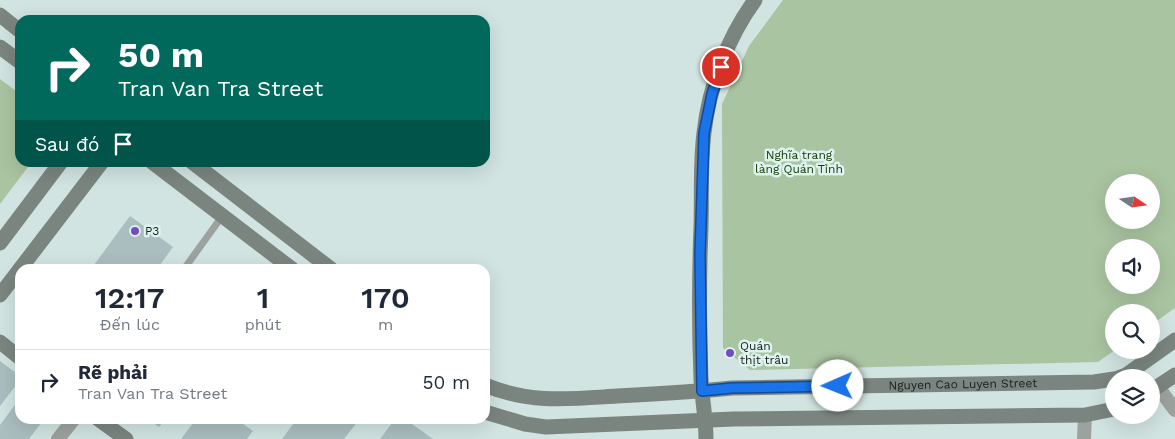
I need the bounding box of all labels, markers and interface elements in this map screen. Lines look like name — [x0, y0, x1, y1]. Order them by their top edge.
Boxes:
text: 50 m — [118, 34, 204, 76]
icon: right — [35, 35, 100, 100]
pin — [700, 46, 742, 88]
icon: arrive — [707, 53, 735, 81]
text: Tran Van Tra Street — [118, 76, 323, 101]
icon: arrive — [109, 130, 137, 158]
text: Sau đó — [35, 133, 99, 156]
park label: Nghĩa trang làng Quán Tỉnh — [755, 148, 843, 176]
north arrow — [1105, 174, 1160, 229]
map controls — [1105, 174, 1160, 424]
place label: P3 — [145, 224, 159, 238]
marker: P3 — [129, 225, 141, 237]
button: sound — [1105, 239, 1160, 294]
text: 12:17 — [95, 280, 165, 315]
text: 1 — [257, 280, 269, 315]
text: 170 — [361, 280, 410, 315]
button: search — [1105, 304, 1160, 359]
text: Đến lúc — [100, 315, 160, 334]
text: phút — [245, 315, 281, 334]
text: m — [378, 315, 393, 334]
place label: Quán thịt trâu — [740, 339, 788, 367]
marker: Quán thịt trâu — [724, 347, 736, 359]
position arrow — [811, 359, 863, 411]
text: Rẽ phải — [78, 361, 148, 384]
icon: right — [35, 368, 63, 396]
button: layers — [1105, 369, 1160, 424]
text: 50 m — [423, 371, 470, 394]
street label: Nguyen Cao Luyen Street — [888, 376, 1037, 392]
text: Tran Van Tra Street — [78, 384, 227, 403]

